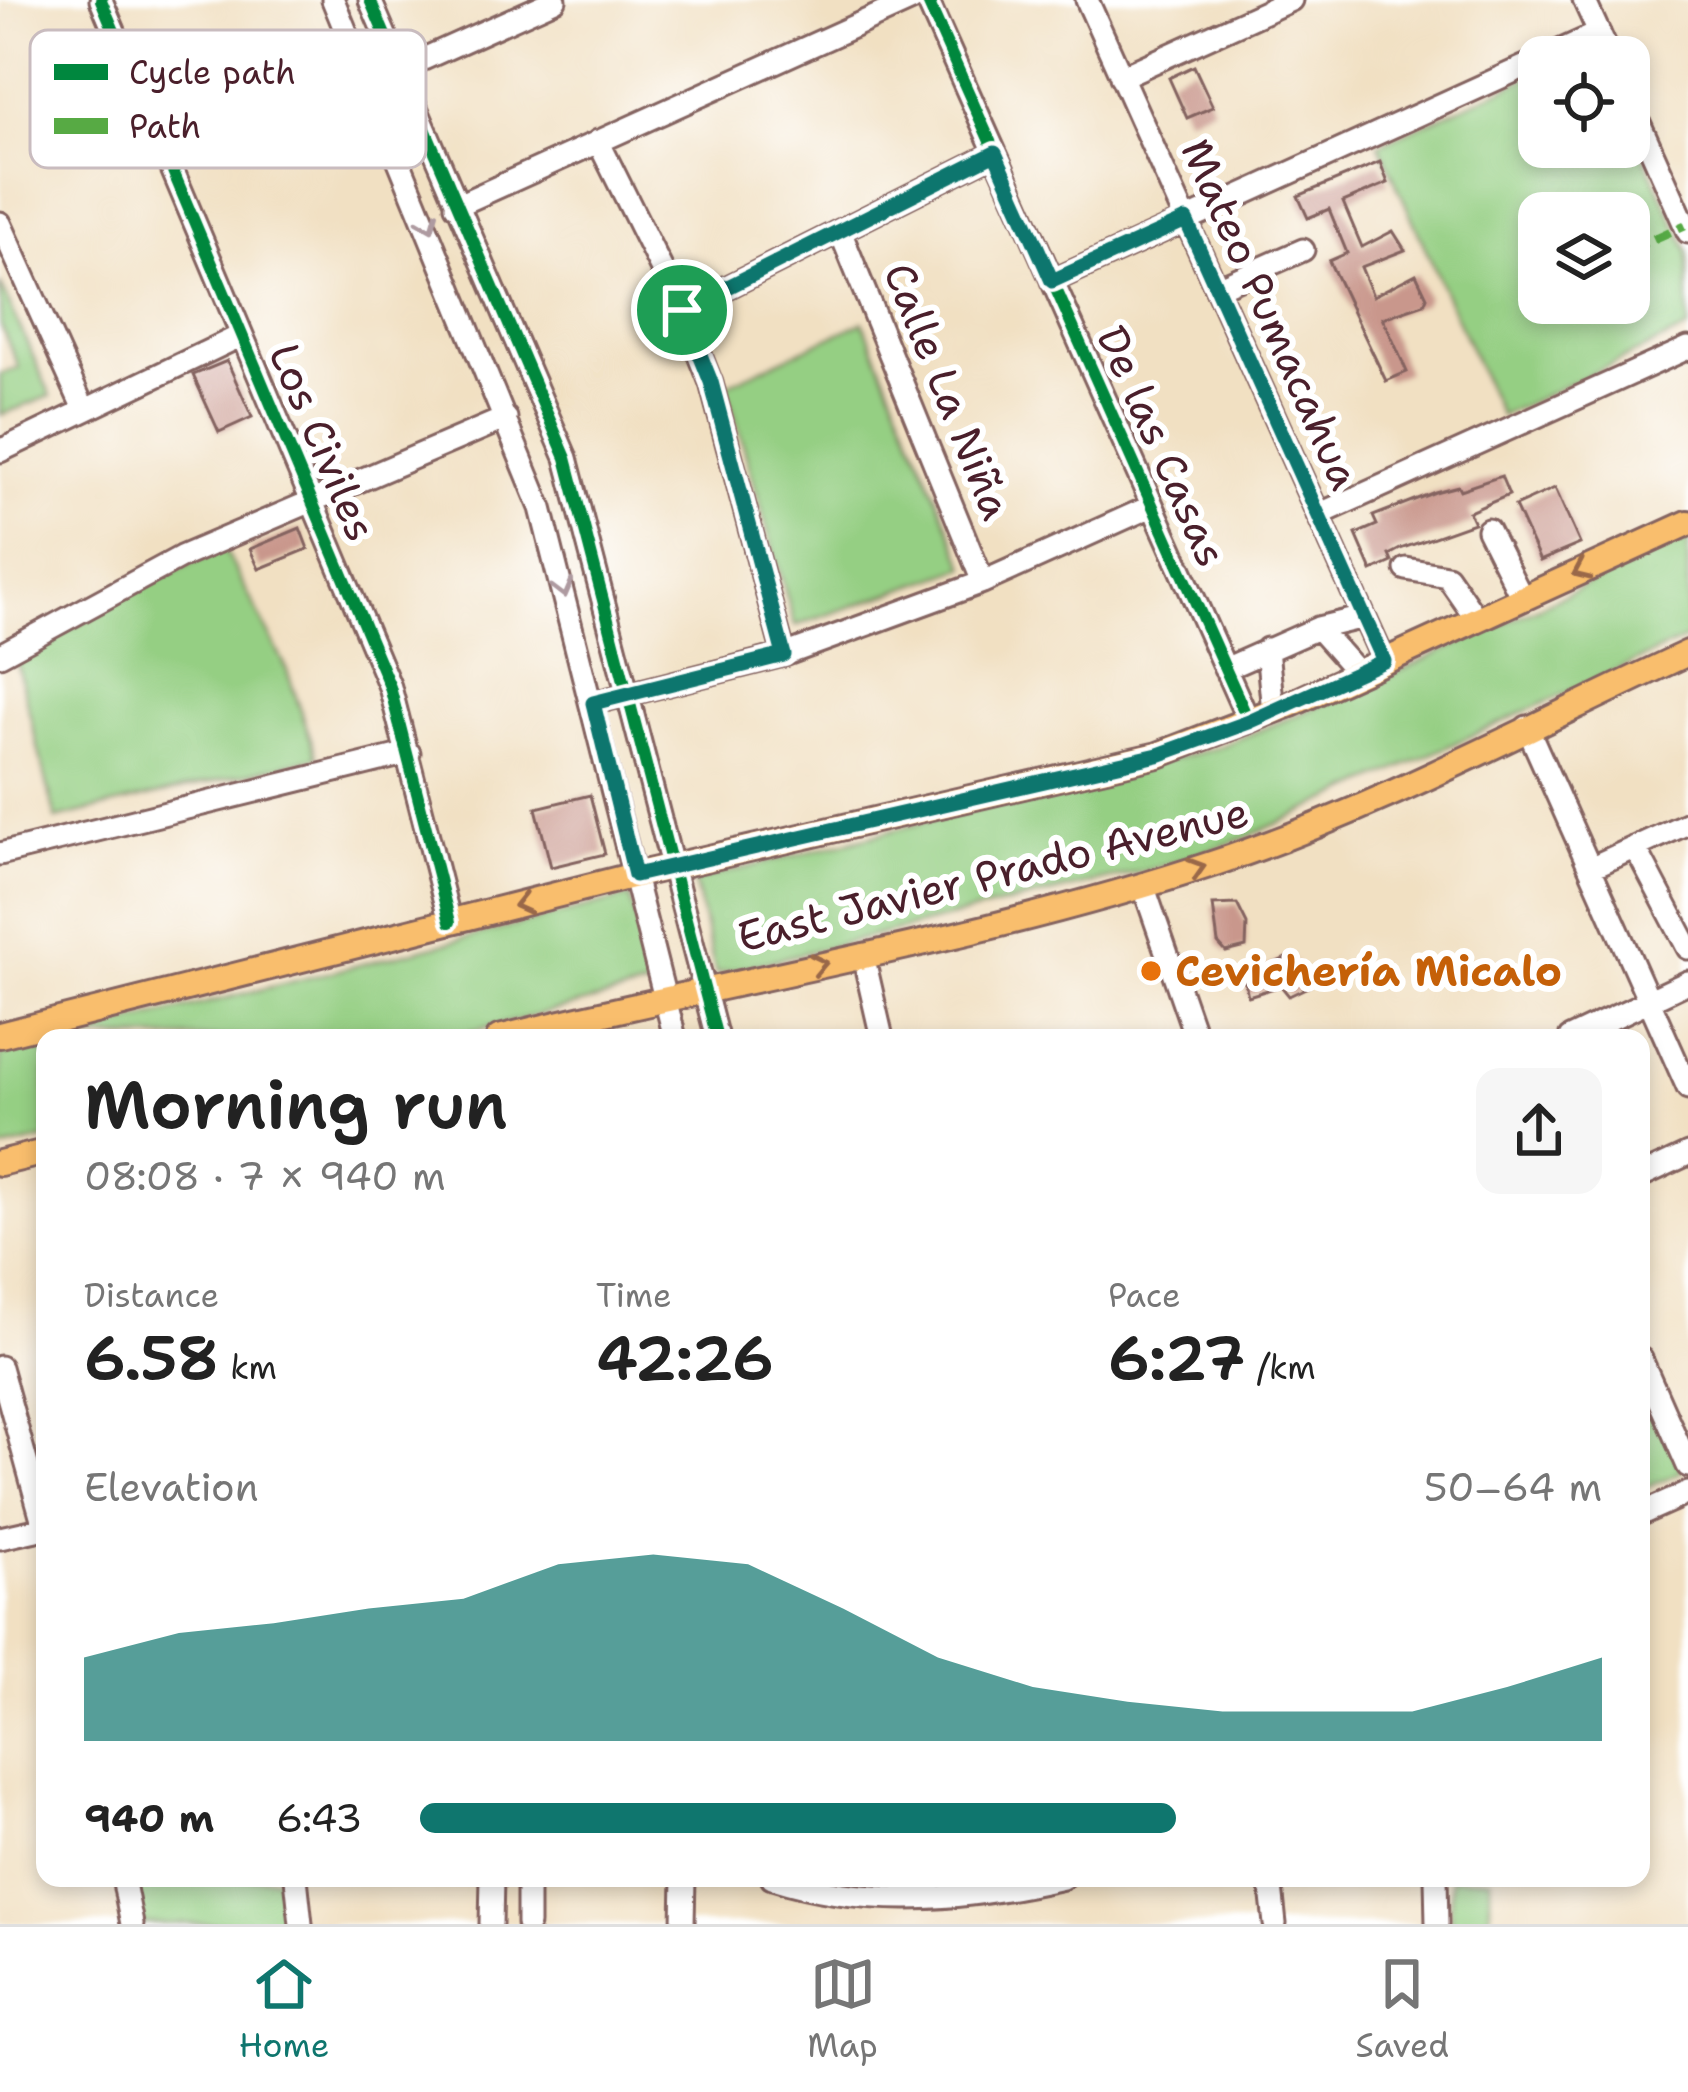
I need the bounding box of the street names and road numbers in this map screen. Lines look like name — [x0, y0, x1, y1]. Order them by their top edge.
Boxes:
street label: Mateo Pumacahua — [1169, 130, 1373, 498]
street label: Calle La Niña — [871, 254, 1025, 528]
street label: De las Casas — [1084, 317, 1240, 575]
street label: Los Civiles — [256, 335, 390, 549]
street label: East Javier Prado Avenue — [732, 783, 1254, 965]

